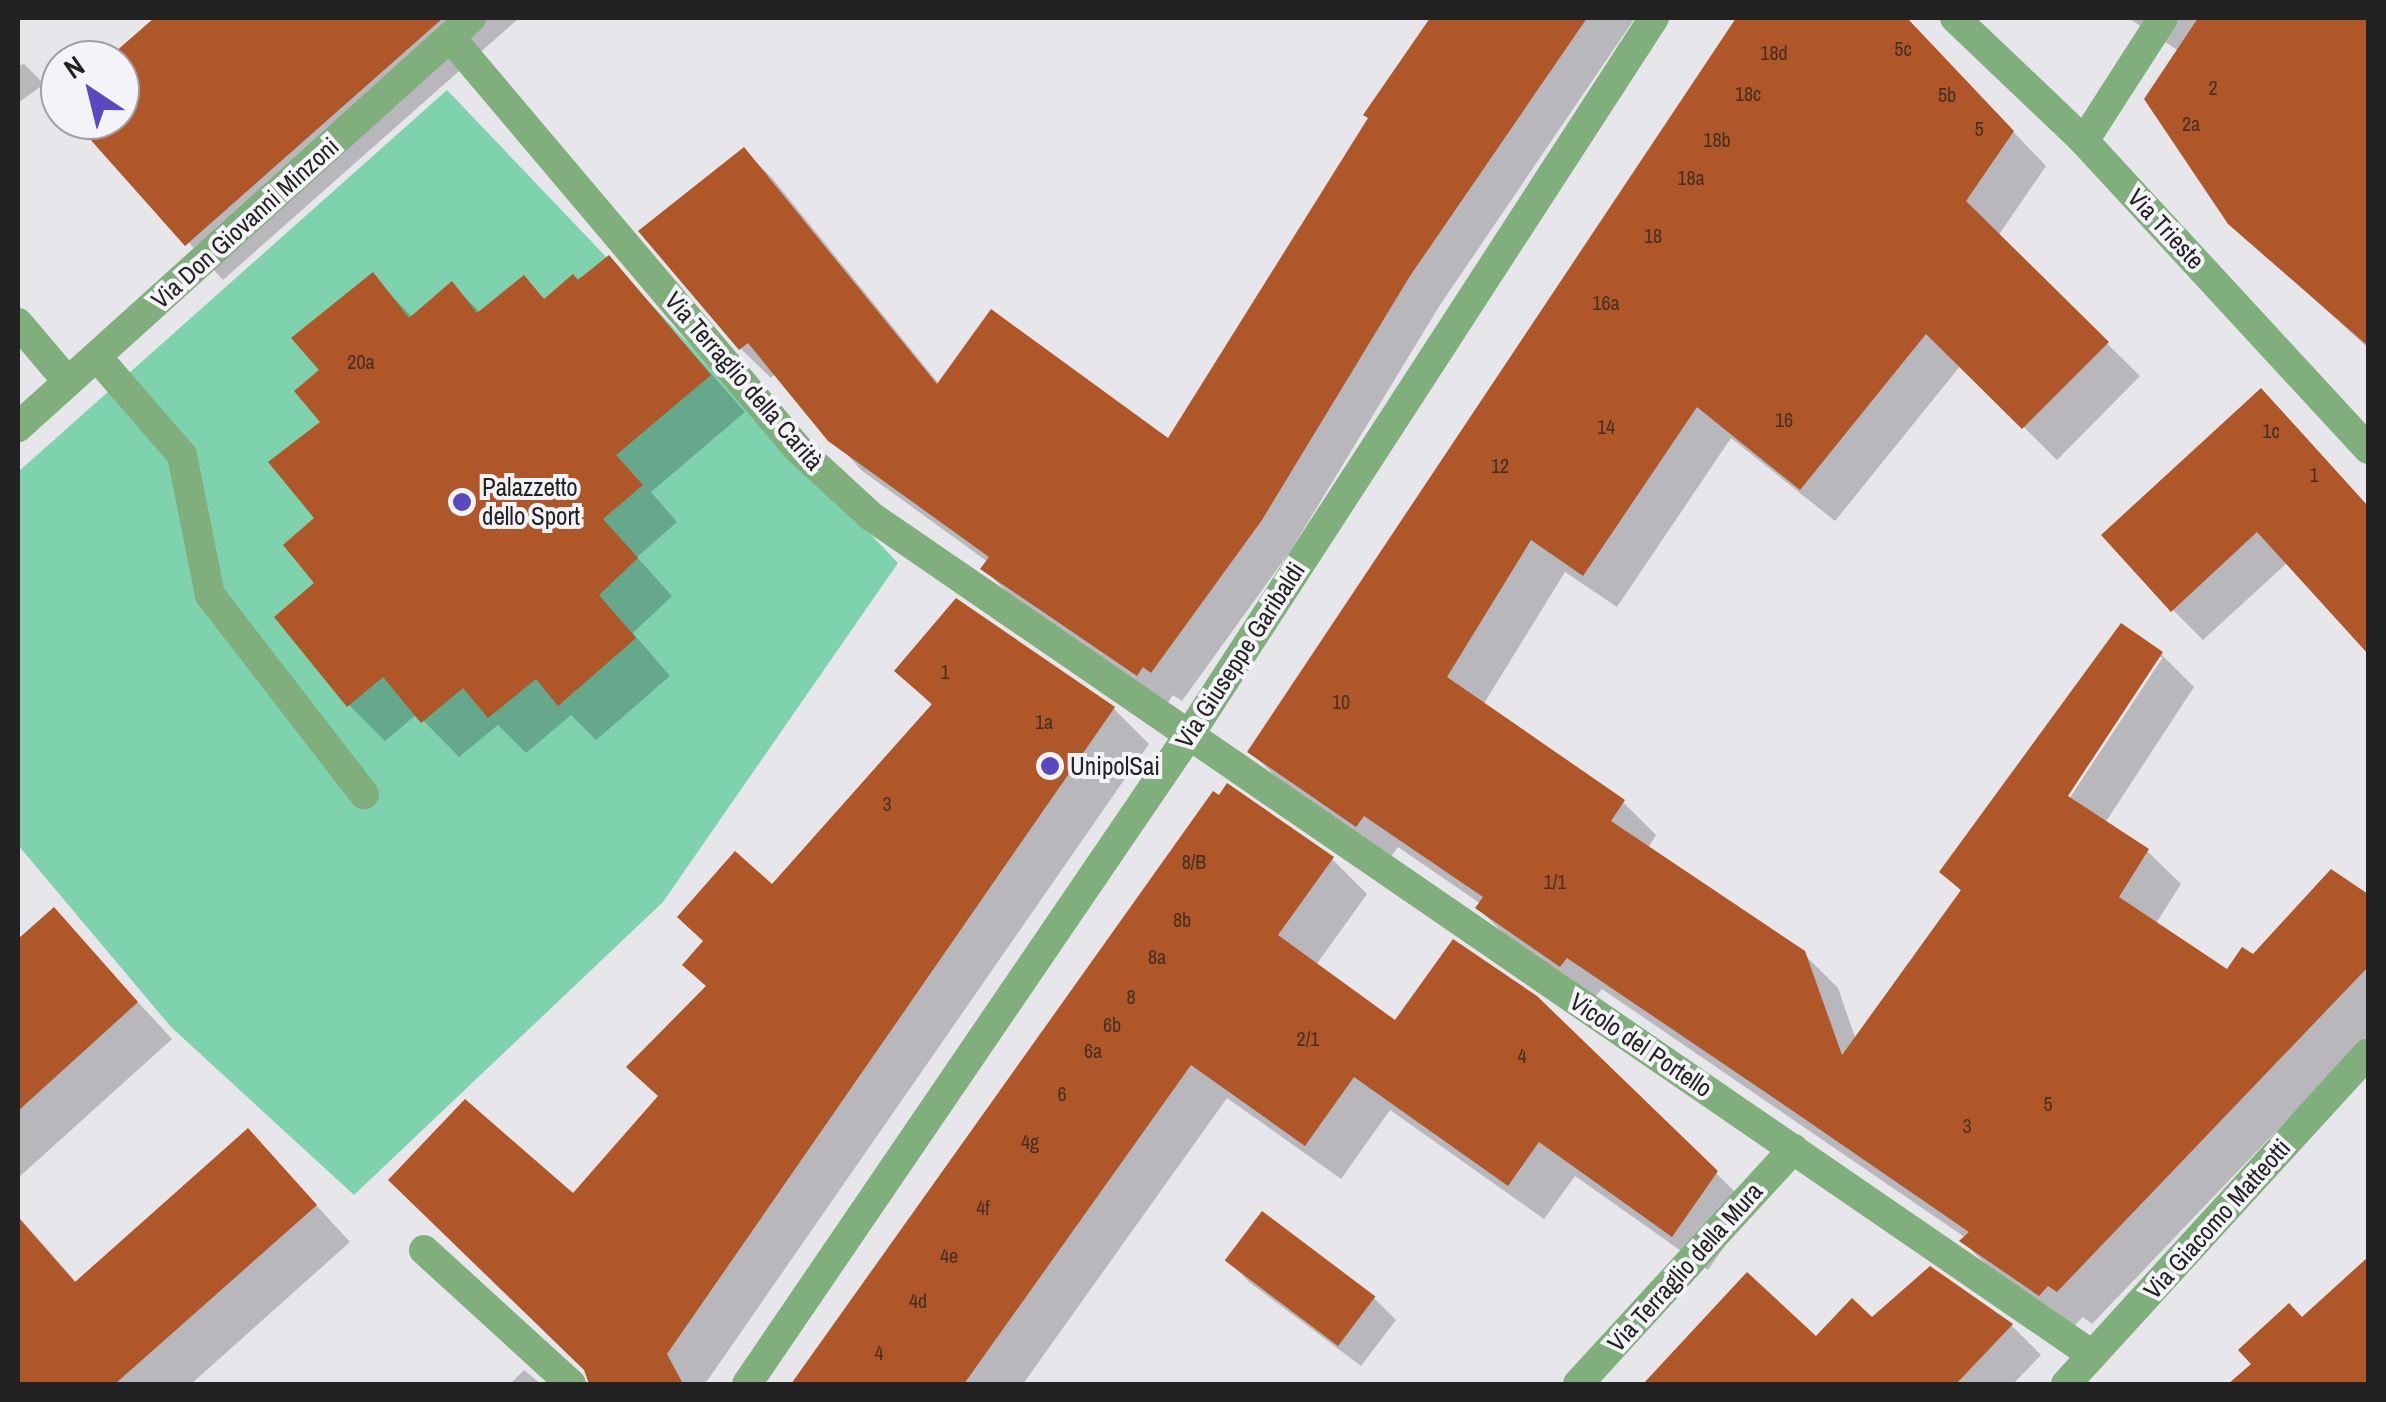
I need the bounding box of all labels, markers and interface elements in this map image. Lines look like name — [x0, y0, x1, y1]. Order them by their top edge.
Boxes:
house number: 5c — [1894, 36, 1912, 60]
north arrow — [40, 40, 140, 140]
house number: 18d — [1760, 40, 1788, 64]
text: N — [56, 47, 92, 87]
house number: 2 — [2208, 75, 2218, 99]
house number: 18c — [1735, 81, 1761, 105]
house number: 5b — [1938, 82, 1956, 106]
house number: 2a — [2182, 111, 2200, 135]
house number: 5 — [1974, 116, 1984, 140]
house number: 18b — [1703, 127, 1731, 151]
street label: Via Don Giovanni Minzoni — [145, 131, 345, 315]
house number: 18a — [1677, 165, 1705, 189]
street label: Via Trieste — [2121, 183, 2211, 275]
house number: 18 — [1644, 223, 1662, 247]
street label: Via Terraglio della Carità — [658, 286, 830, 476]
house number: 16a — [1592, 290, 1620, 314]
house number: 20a — [347, 349, 375, 373]
house number: 16 — [1775, 407, 1793, 431]
house number: 14 — [1597, 414, 1615, 438]
house number: 1c — [2262, 418, 2280, 442]
house number: 12 — [1491, 453, 1509, 477]
house number: 1 — [2309, 462, 2319, 486]
place label: Palazzetto dello Sport — [482, 473, 580, 532]
marker: Palazzetto dello Sport — [451, 491, 473, 513]
street label: Via Giuseppe Garibaldi — [1169, 557, 1311, 753]
house number: 1 — [940, 659, 950, 683]
house number: 10 — [1332, 689, 1350, 713]
house number: 1a — [1035, 709, 1053, 733]
place label: UnipolSai — [1070, 751, 1160, 781]
marker: UnipolSai — [1039, 755, 1061, 777]
house number: 3 — [882, 791, 892, 815]
house number: 8/B — [1182, 849, 1206, 873]
house number: 1/1 — [1544, 869, 1566, 893]
house number: 8b — [1173, 907, 1191, 931]
house number: 8a — [1148, 944, 1166, 968]
house number: 8 — [1126, 984, 1136, 1008]
street label: Vicolo del Portello — [1564, 986, 1718, 1104]
house number: 6b — [1103, 1012, 1121, 1036]
house number: 2/1 — [1297, 1026, 1319, 1050]
house number: 6a — [1084, 1038, 1102, 1062]
house number: 4 — [1517, 1043, 1527, 1067]
house number: 6 — [1057, 1081, 1067, 1105]
house number: 5 — [2043, 1091, 2053, 1115]
house number: 3 — [1962, 1113, 1972, 1137]
house number: 4g — [1021, 1129, 1039, 1153]
street label: Via Giacomo Matteotti — [2137, 1133, 2297, 1305]
street label: Via Terraglio della Mura — [1601, 1176, 1769, 1358]
house number: 4f — [976, 1195, 990, 1219]
house number: 4e — [940, 1243, 958, 1267]
house number: 4d — [909, 1288, 927, 1312]
house number: 4 — [874, 1340, 884, 1364]

